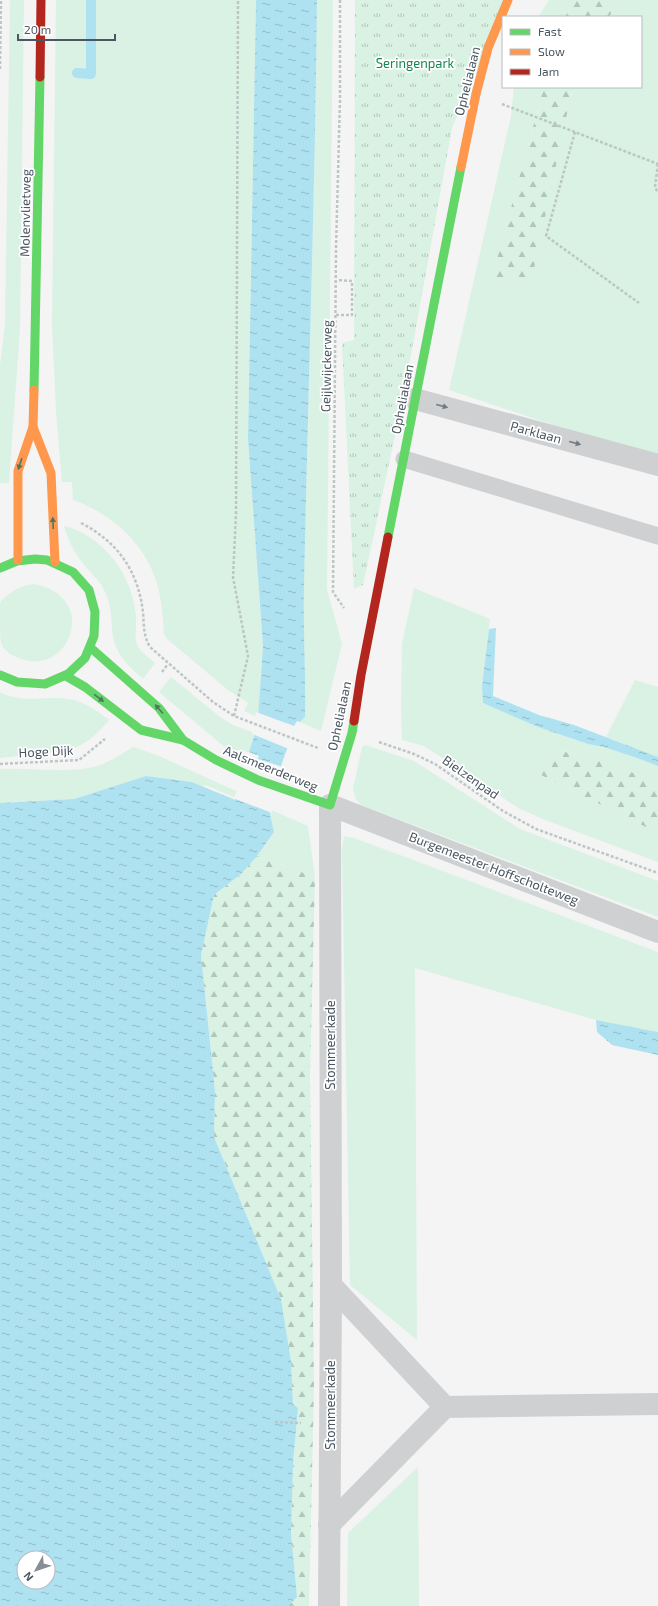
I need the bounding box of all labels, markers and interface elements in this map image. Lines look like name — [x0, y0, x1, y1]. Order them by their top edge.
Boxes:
scale bar — [18, 16, 115, 42]
legend — [502, 16, 642, 88]
text: 20 m — [24, 22, 51, 36]
text: Fast — [538, 24, 562, 38]
text: Slow — [538, 44, 565, 58]
street label: Ophelialaan — [451, 45, 483, 117]
park label: Seringenpark — [376, 55, 455, 71]
text: Jam — [538, 64, 559, 78]
street label: Molenvlietweg — [16, 169, 34, 257]
street label: Geijlwijckerweg — [317, 320, 335, 412]
street label: Ophelialaan — [387, 363, 417, 435]
one-way arrow — [436, 404, 448, 410]
street label: Parklaan — [509, 418, 563, 446]
one-way arrow — [569, 440, 581, 446]
one-way arrow — [17, 458, 23, 470]
one-way arrow — [50, 517, 57, 529]
street label: Ophelialaan — [324, 680, 354, 752]
one-way arrow — [93, 693, 104, 702]
one-way arrow — [155, 704, 164, 714]
street label: Hoge Dijk — [18, 742, 74, 760]
street label: Aalsmeerderweg — [221, 742, 321, 794]
street label: Bielzenpad — [440, 752, 502, 802]
street label: Burgemeester Hoffscholteweg — [407, 828, 581, 908]
street label: Stommeerkade — [322, 1000, 338, 1090]
street label: Stommeerkade — [322, 1360, 338, 1450]
north arrow — [16, 1550, 56, 1590]
text: N — [20, 1569, 35, 1584]

